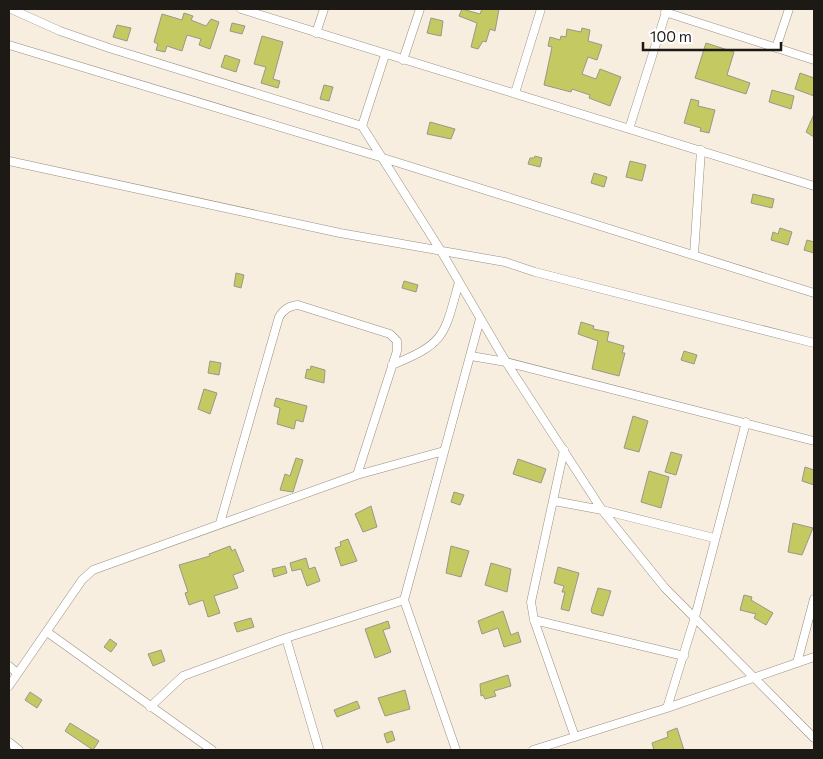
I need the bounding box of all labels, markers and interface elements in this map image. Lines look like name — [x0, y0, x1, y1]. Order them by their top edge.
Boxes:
scale bar — [643, 20, 780, 52]
text: 100 m — [650, 27, 692, 45]

